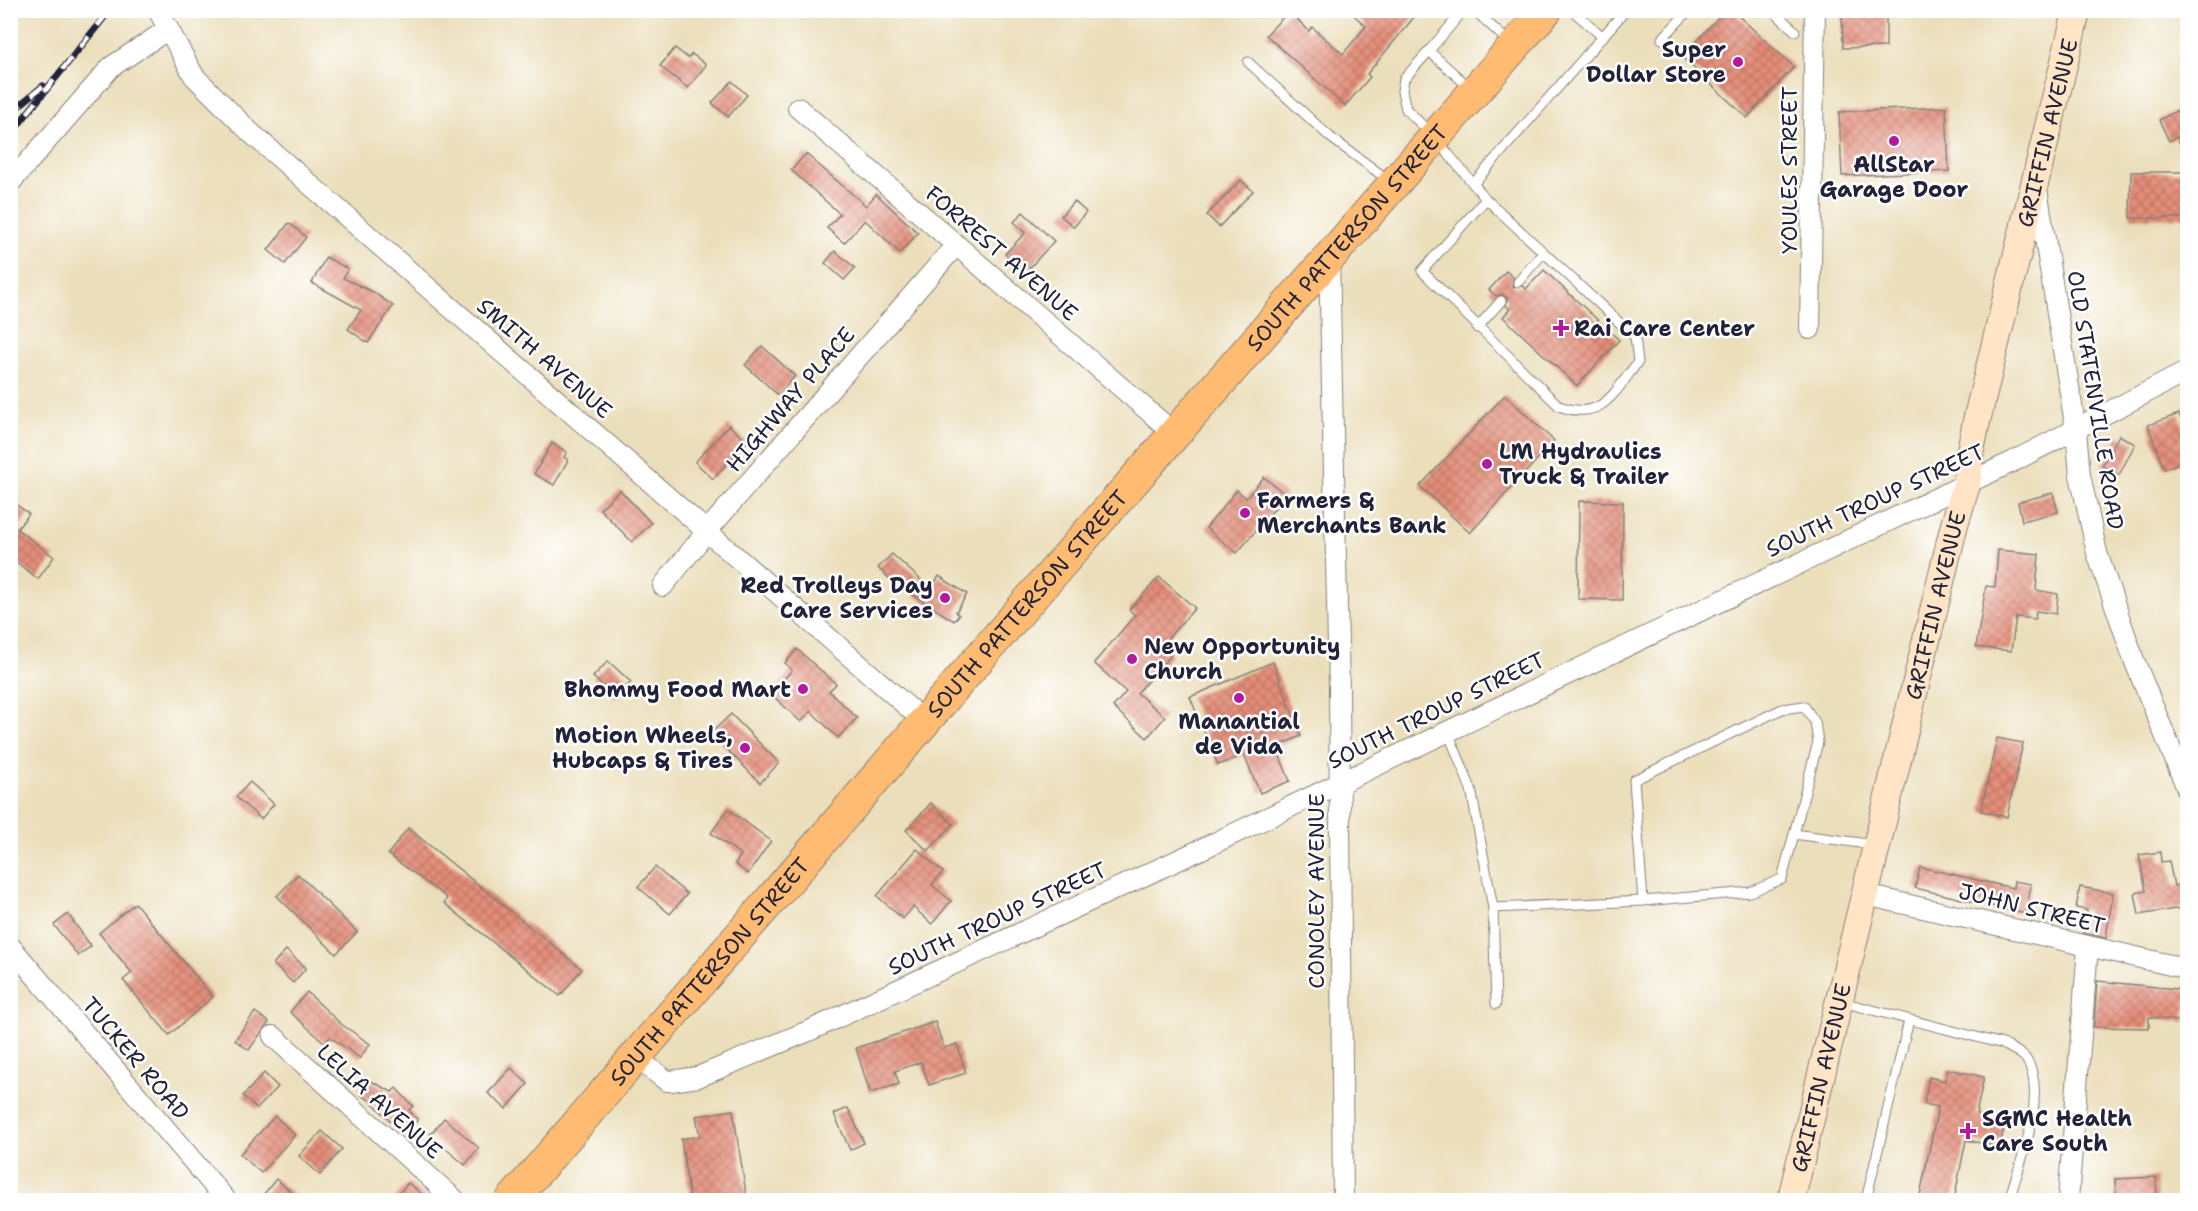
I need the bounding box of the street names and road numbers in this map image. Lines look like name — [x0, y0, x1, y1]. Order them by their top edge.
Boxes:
street label: GRIFFIN AVENUE — [2010, 35, 2085, 230]
street label: YOULES STREET — [1775, 86, 1804, 254]
street label: SOUTH PATTERSON STREET — [1240, 118, 1455, 357]
street label: FORREST AVENUE — [919, 179, 1084, 328]
street label: OLD STATENVILLE ROAD — [2061, 269, 2130, 532]
street label: SMITH AVENUE — [471, 292, 618, 425]
street label: HIGHWAY PLACE — [719, 321, 861, 478]
street label: SOUTH TROUP STREET — [1761, 437, 1990, 564]
street label: SOUTH PATTERSON STREET — [920, 484, 1134, 724]
street label: GRIFFIN AVENUE — [1899, 507, 1973, 703]
street label: SOUTH TROUP STREET — [1323, 645, 1550, 776]
street label: CONOLEY AVENUE — [1302, 793, 1331, 989]
street label: SOUTH PATTERSON STREET — [603, 851, 816, 1092]
street label: SOUTH TROUP STREET — [883, 855, 1112, 982]
street label: JOHN STREET — [1956, 876, 2109, 941]
street label: GRIFFIN AVENUE — [1784, 980, 1858, 1175]
street label: TUCKER ROAD — [76, 991, 196, 1126]
street label: LELIA AVENUE — [311, 1037, 449, 1165]

